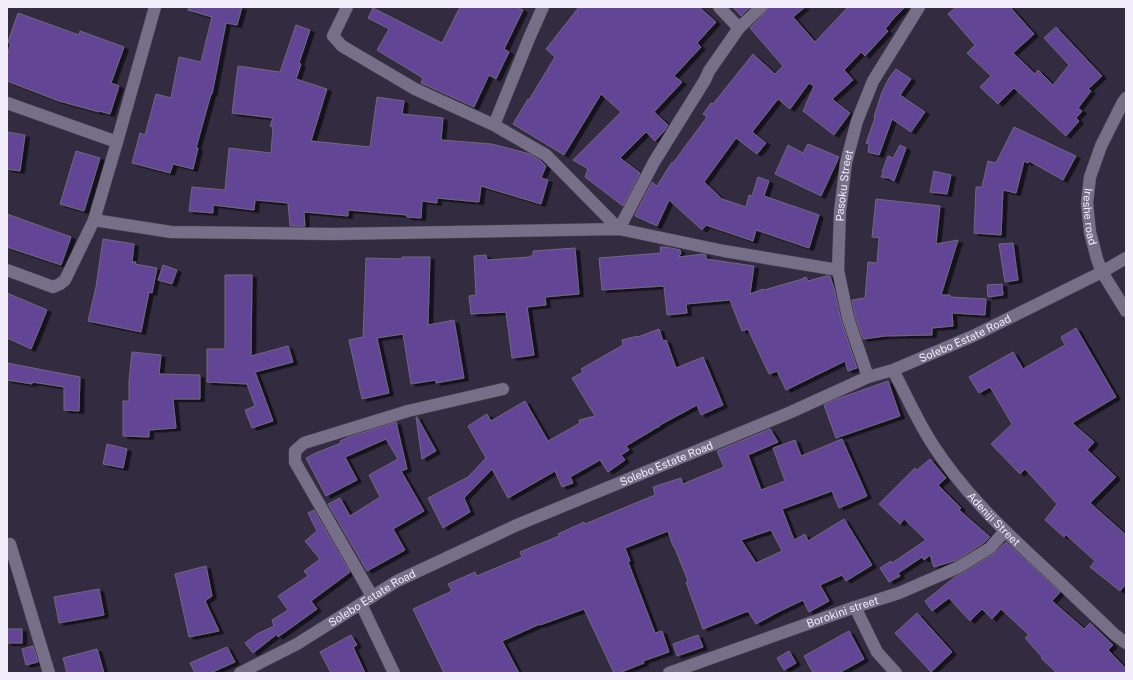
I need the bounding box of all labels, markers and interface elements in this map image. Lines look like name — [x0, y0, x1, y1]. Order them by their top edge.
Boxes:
street label: Pasoku Street — [834, 149, 855, 222]
street label: Ireshe road — [1081, 187, 1099, 246]
street label: Solebo Estate Road — [917, 312, 1013, 364]
street label: Solebo Estate Road — [618, 439, 715, 488]
street label: Adeniji Street — [965, 490, 1023, 548]
street label: Solebo Estate Road — [326, 567, 417, 629]
street label: Borokini street — [805, 594, 880, 630]

